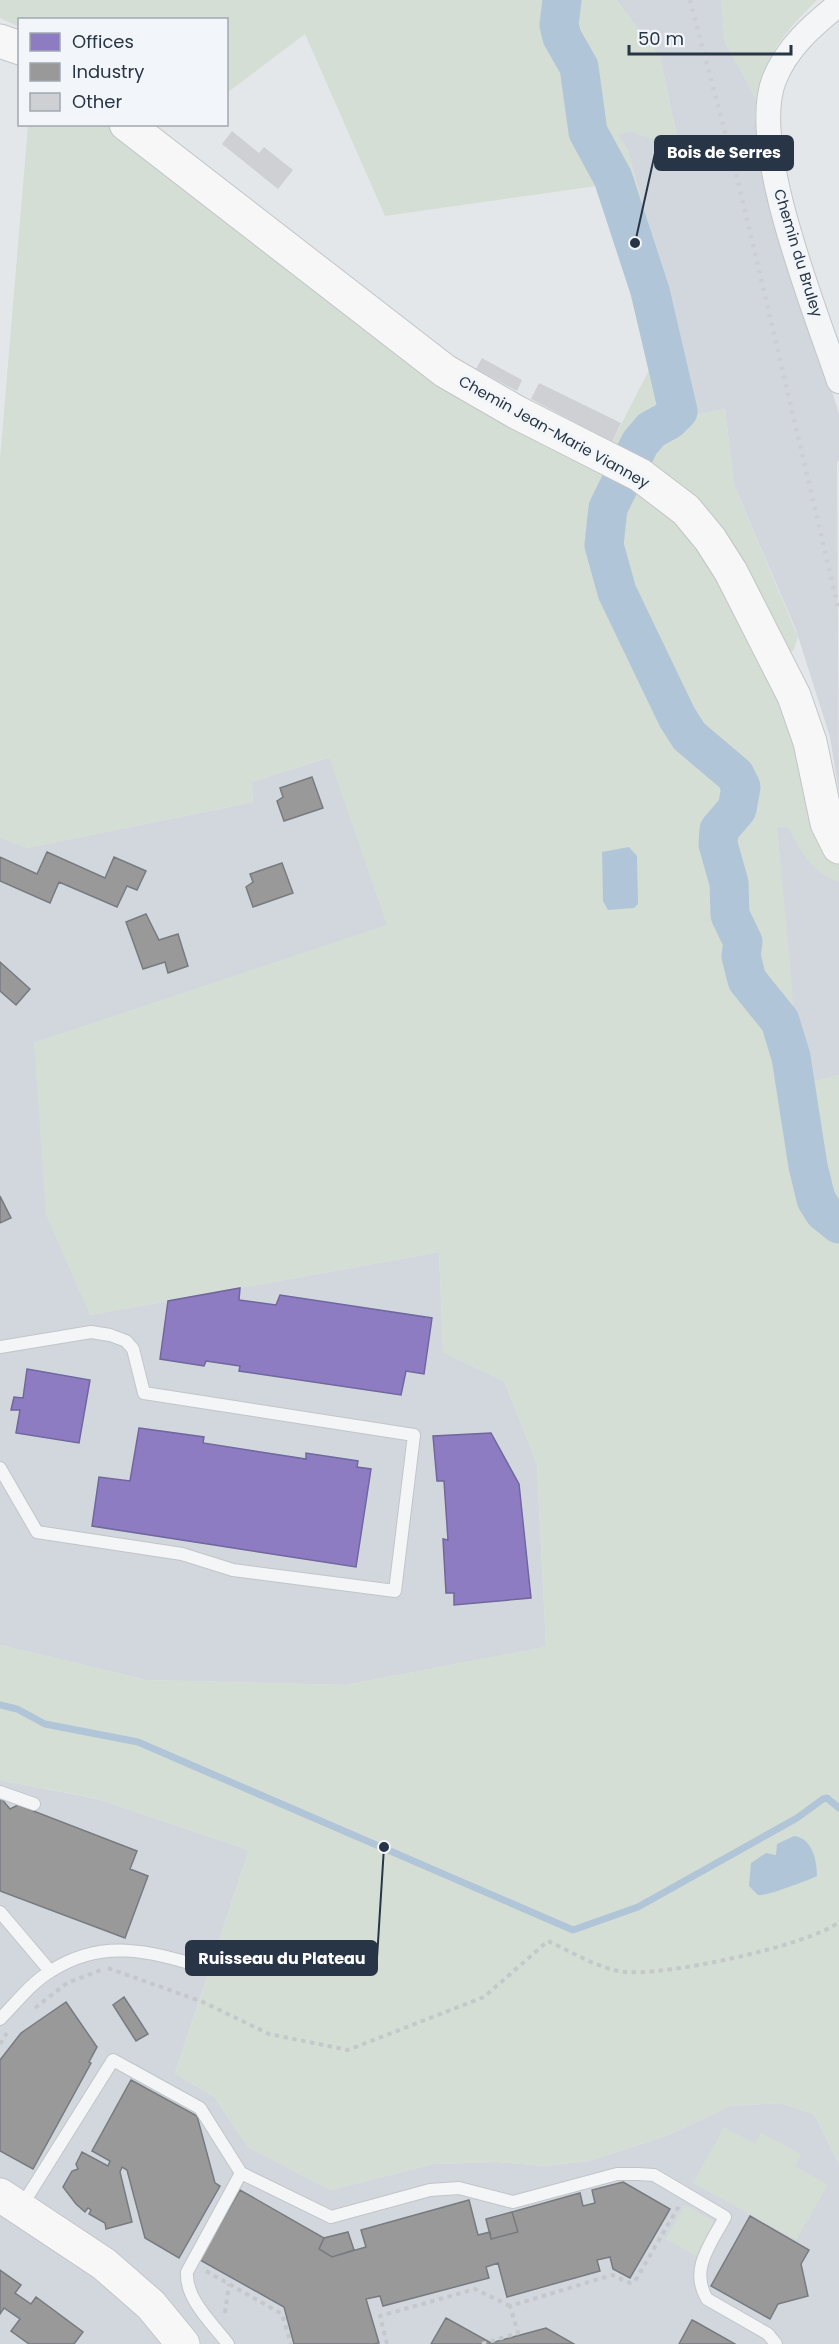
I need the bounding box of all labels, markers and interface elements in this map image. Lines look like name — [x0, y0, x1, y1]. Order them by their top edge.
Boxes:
legend — [18, 18, 228, 126]
scale bar — [629, 18, 791, 56]
text: 50 m — [638, 26, 684, 51]
text: Offices — [72, 29, 134, 54]
text: Industry — [72, 59, 144, 84]
text: Other — [72, 89, 122, 114]
callout: Bois de Serres — [655, 136, 793, 170]
text: Bois de Serres — [667, 141, 781, 164]
street label: Chemin du Bruley — [769, 186, 828, 320]
street label: Chemin Jean-Marie Vianney — [455, 370, 654, 493]
callout: Ruisseau du Plateau — [186, 1941, 377, 1975]
text: Ruisseau du Plateau — [198, 1947, 366, 1970]

